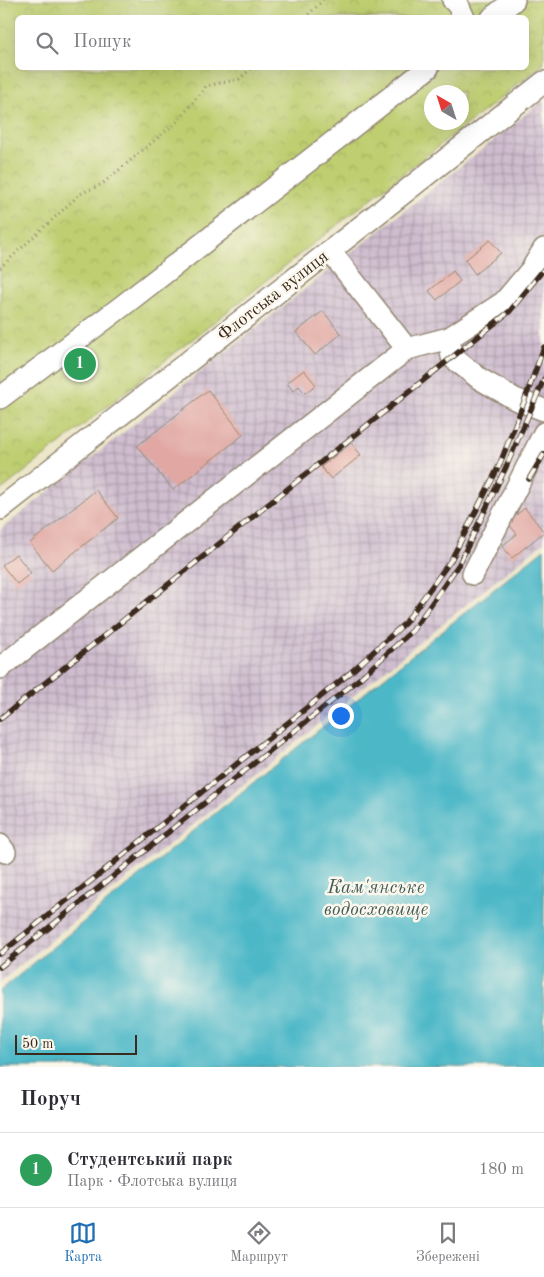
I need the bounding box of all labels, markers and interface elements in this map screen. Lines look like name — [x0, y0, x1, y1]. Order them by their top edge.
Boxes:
search box — [15, 15, 529, 70]
icon: search — [33, 29, 61, 57]
text: Пошук — [73, 33, 131, 52]
north arrow — [424, 85, 469, 130]
street label: Флотська вулиця — [214, 247, 332, 345]
pin: 1 — [64, 345, 96, 383]
your location — [328, 703, 354, 729]
water label: Кам'янське водосховище — [324, 879, 429, 920]
scale bar — [15, 1032, 138, 1055]
text: 50 m — [22, 1037, 53, 1051]
text: Поруч — [20, 1089, 81, 1110]
text: Студентський парк — [67, 1151, 233, 1170]
text: 1 — [31, 1162, 41, 1178]
text: 180 m — [479, 1162, 524, 1178]
text: Парк · Флотська вулиця — [67, 1174, 237, 1190]
tab: Карта — [64, 1219, 102, 1266]
tab: Маршрут — [230, 1219, 288, 1266]
tab: Збережені — [416, 1219, 480, 1266]

